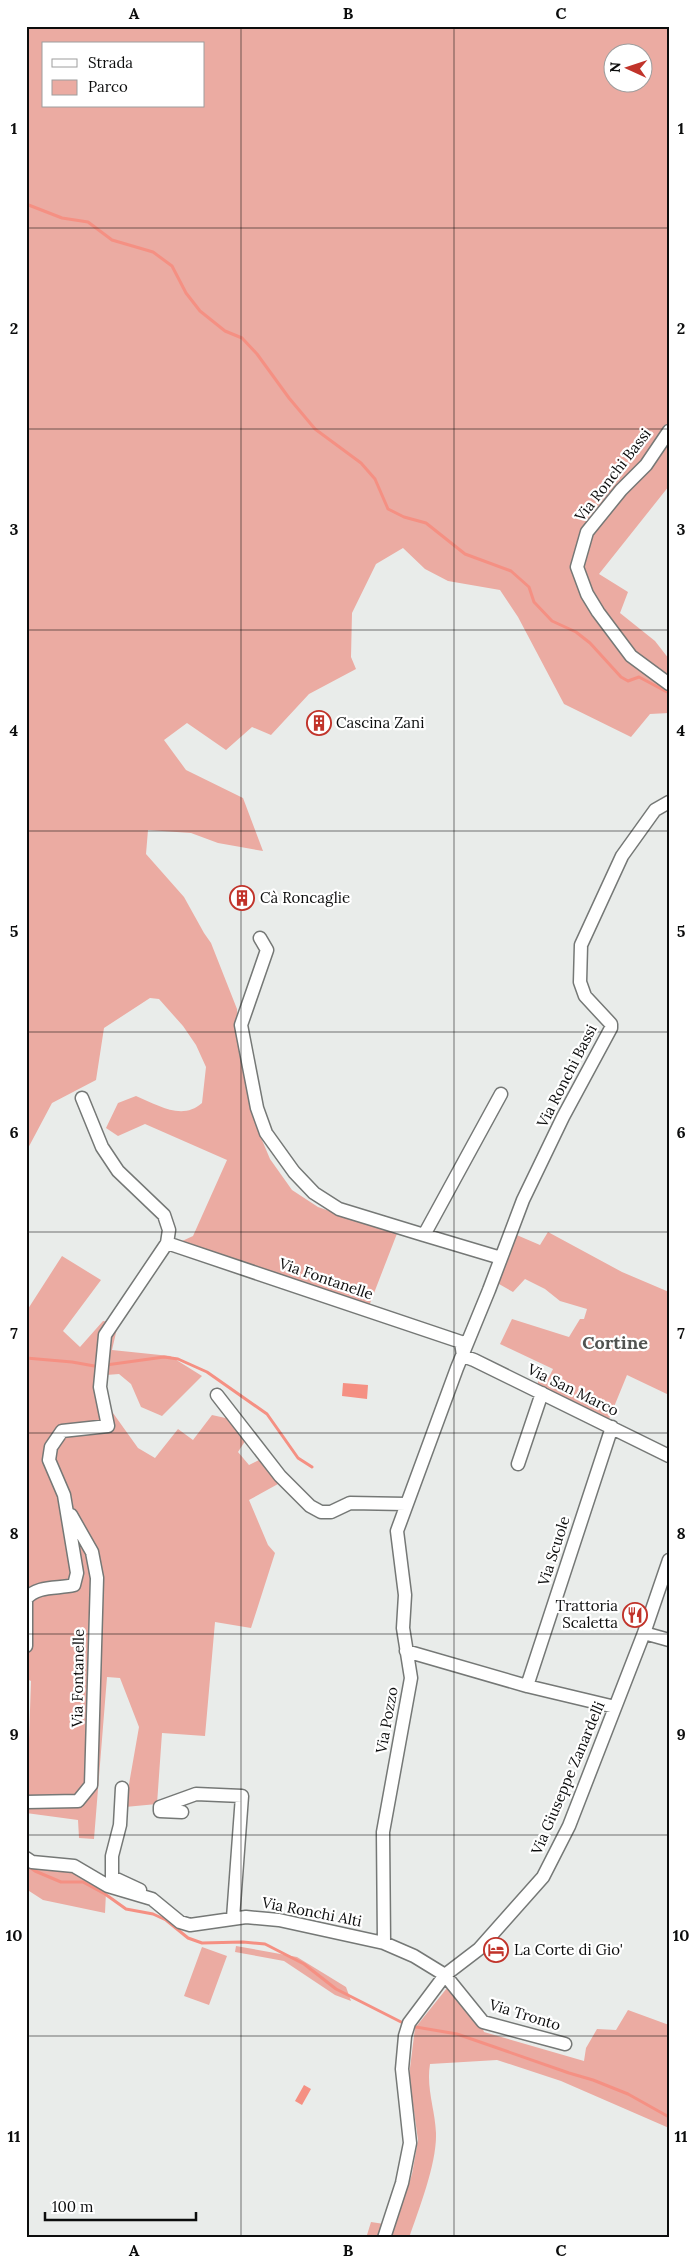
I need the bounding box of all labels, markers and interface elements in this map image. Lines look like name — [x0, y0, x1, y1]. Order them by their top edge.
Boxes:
text: A — [129, 3, 140, 23]
text: B — [343, 3, 354, 23]
text: C — [555, 3, 567, 23]
legend — [42, 42, 205, 108]
north arrow — [602, 42, 652, 92]
text: Strada — [88, 53, 133, 72]
text: N — [606, 61, 624, 73]
text: Parco — [88, 77, 128, 96]
text: 1 — [11, 118, 17, 138]
text: 1 — [678, 118, 684, 138]
text: 2 — [10, 318, 18, 338]
text: 2 — [677, 318, 685, 338]
street label: Via Ronchi Bassi — [570, 424, 655, 526]
text: 3 — [10, 519, 19, 539]
text: 3 — [677, 519, 686, 539]
building icon: Cascina Zani — [306, 710, 332, 736]
place label: Cascina Zani — [336, 713, 424, 732]
text: 4 — [10, 720, 19, 740]
text: 4 — [677, 720, 686, 740]
building icon: Cà Roncaglie — [229, 885, 255, 911]
place label: Cà Roncaglie — [260, 888, 350, 907]
text: 5 — [10, 921, 19, 941]
text: 5 — [677, 921, 686, 941]
street label: Via Ronchi Bassi — [532, 1021, 601, 1131]
text: 6 — [9, 1122, 19, 1142]
text: 6 — [676, 1122, 686, 1142]
street label: Via Fontanelle — [276, 1253, 376, 1304]
text: 7 — [10, 1323, 18, 1343]
text: 7 — [677, 1323, 685, 1343]
district label: Cortine — [582, 1331, 648, 1354]
street label: Via San Marco — [524, 1359, 622, 1420]
street label: Via Scuole — [533, 1514, 574, 1589]
text: 8 — [9, 1523, 19, 1543]
text: 8 — [676, 1523, 686, 1543]
place label: Trattoria Scaletta — [556, 1596, 618, 1632]
restaurant icon: Trattoria Scaletta — [622, 1602, 648, 1628]
street label: Via Fontanelle — [67, 1629, 88, 1728]
street label: Via Pozzo — [371, 1685, 402, 1756]
street label: Via Giuseppe Zanardelli — [526, 1698, 608, 1858]
text: 9 — [9, 1724, 19, 1744]
text: 9 — [676, 1724, 686, 1744]
street label: Via Ronchi Alti — [260, 1892, 364, 1930]
text: 10 — [6, 1925, 22, 1945]
text: 10 — [673, 1925, 689, 1945]
hotel icon: La Corte di Gio' — [483, 1937, 509, 1963]
place label: La Corte di Gio' — [514, 1940, 623, 1959]
street label: Via Tronto — [486, 1994, 563, 2034]
text: 11 — [8, 2126, 21, 2146]
text: 11 — [675, 2126, 688, 2146]
scale bar — [45, 2189, 196, 2221]
text: 100 m — [52, 2197, 93, 2216]
text: A — [129, 2240, 140, 2260]
text: B — [343, 2240, 354, 2260]
text: C — [555, 2240, 567, 2260]

